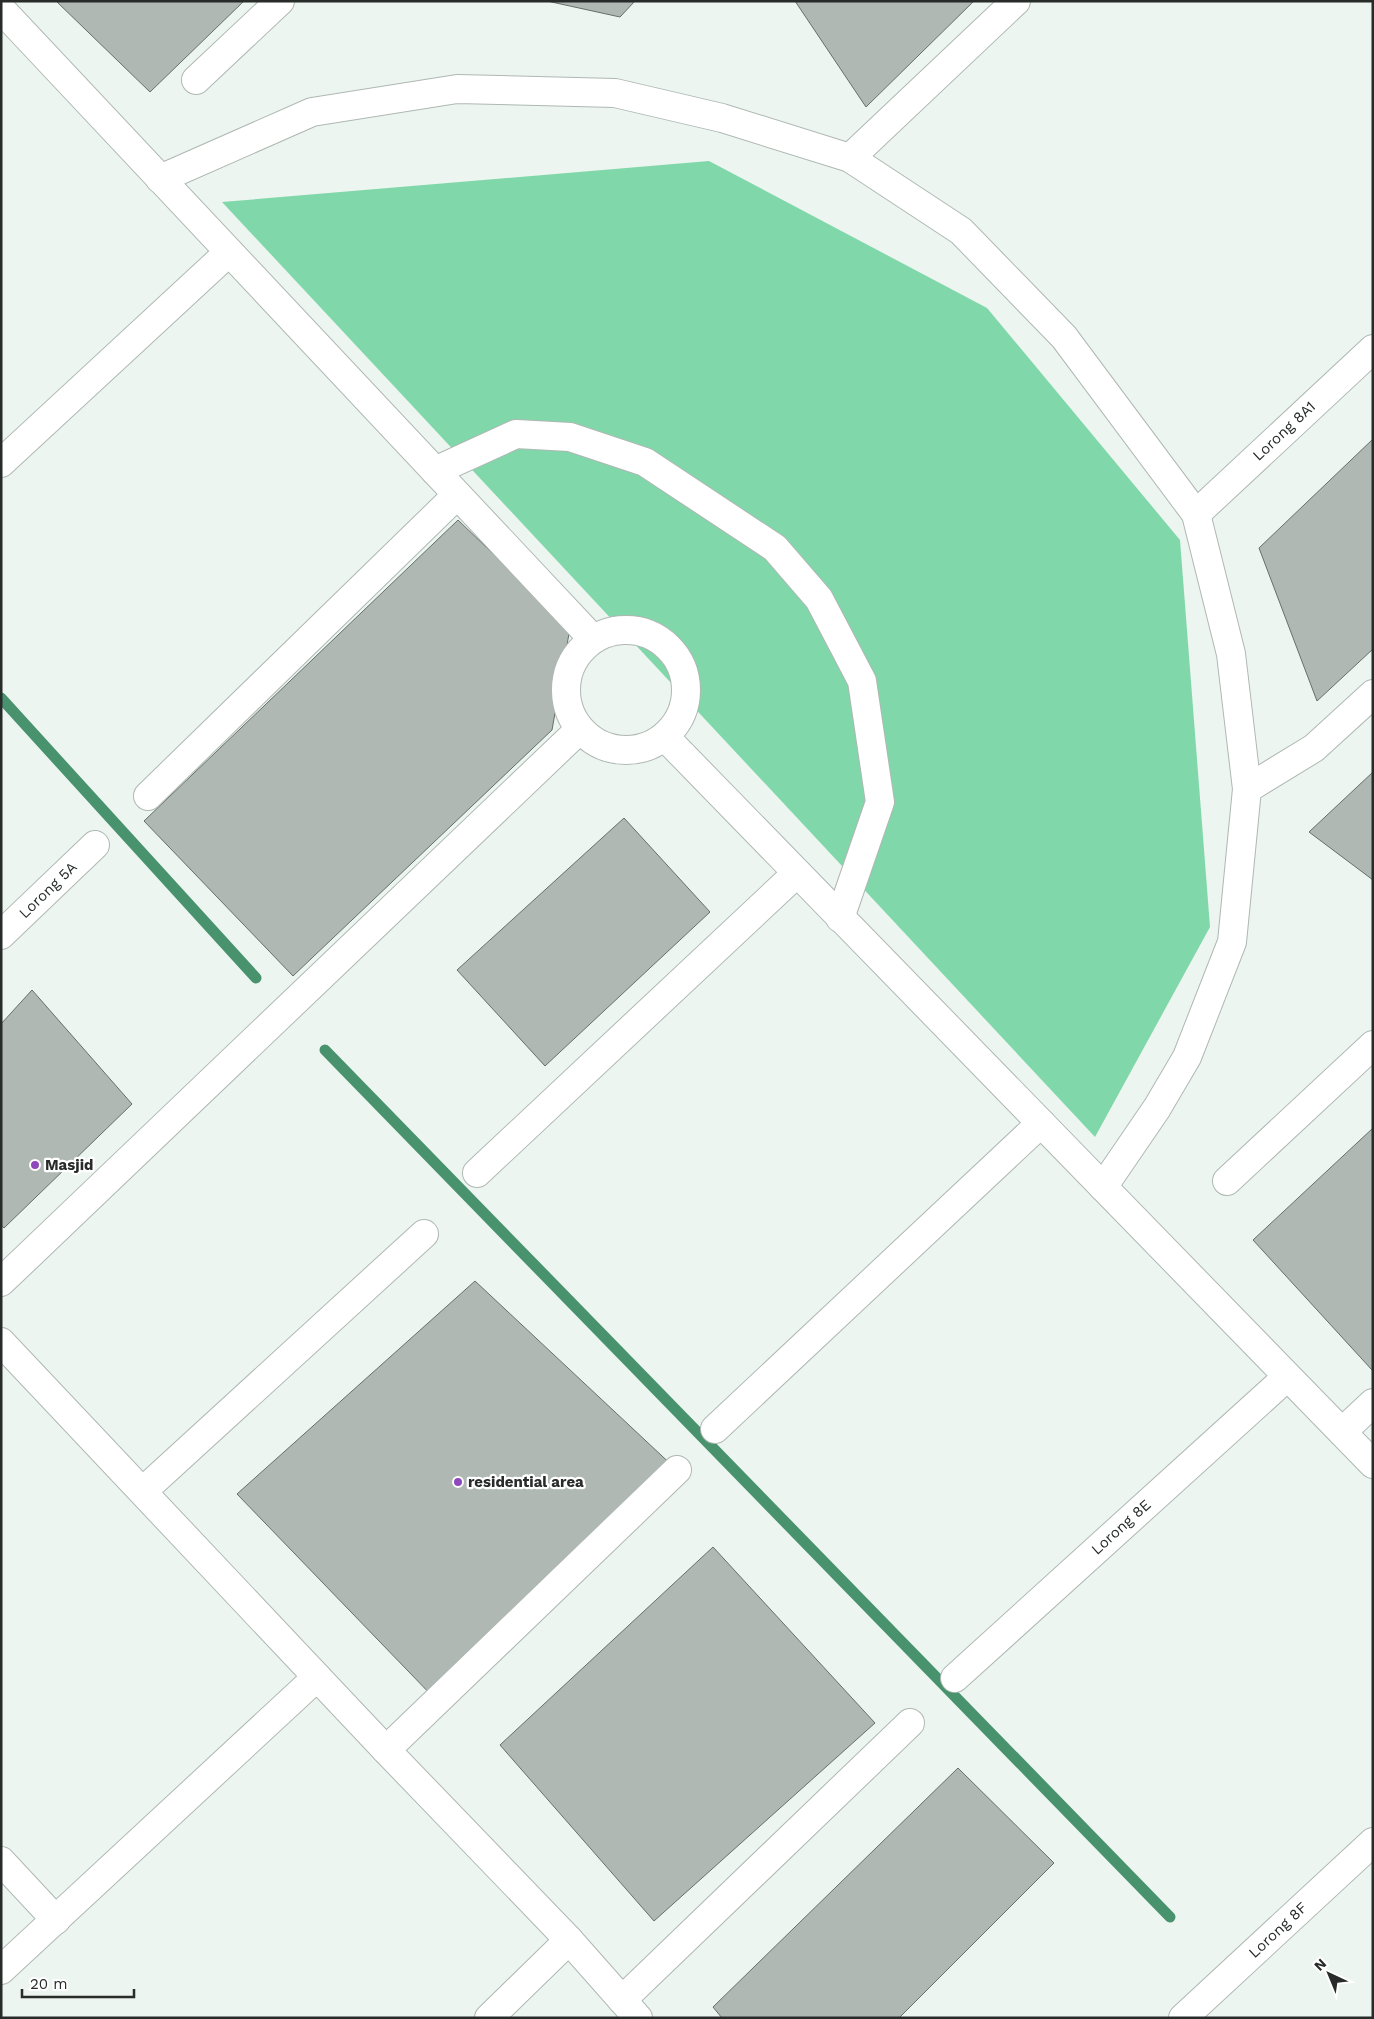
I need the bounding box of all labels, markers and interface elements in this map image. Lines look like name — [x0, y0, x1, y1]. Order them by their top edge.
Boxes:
street label: Lorong 8A1 — [1249, 397, 1319, 465]
street label: Lorong 5A — [15, 858, 81, 922]
place label: Masjid — [45, 1156, 93, 1174]
marker: Masjid — [29, 1159, 41, 1171]
place label: residential area — [468, 1473, 584, 1491]
marker: residential area — [452, 1476, 464, 1488]
street label: Lorong 8E — [1088, 1496, 1154, 1558]
street label: Lorong 8F — [1245, 1898, 1311, 1962]
north arrow — [1304, 1949, 1354, 1999]
text: N — [1311, 1955, 1329, 1974]
scale bar — [22, 1966, 135, 1998]
text: 20 m — [30, 1975, 68, 1993]

